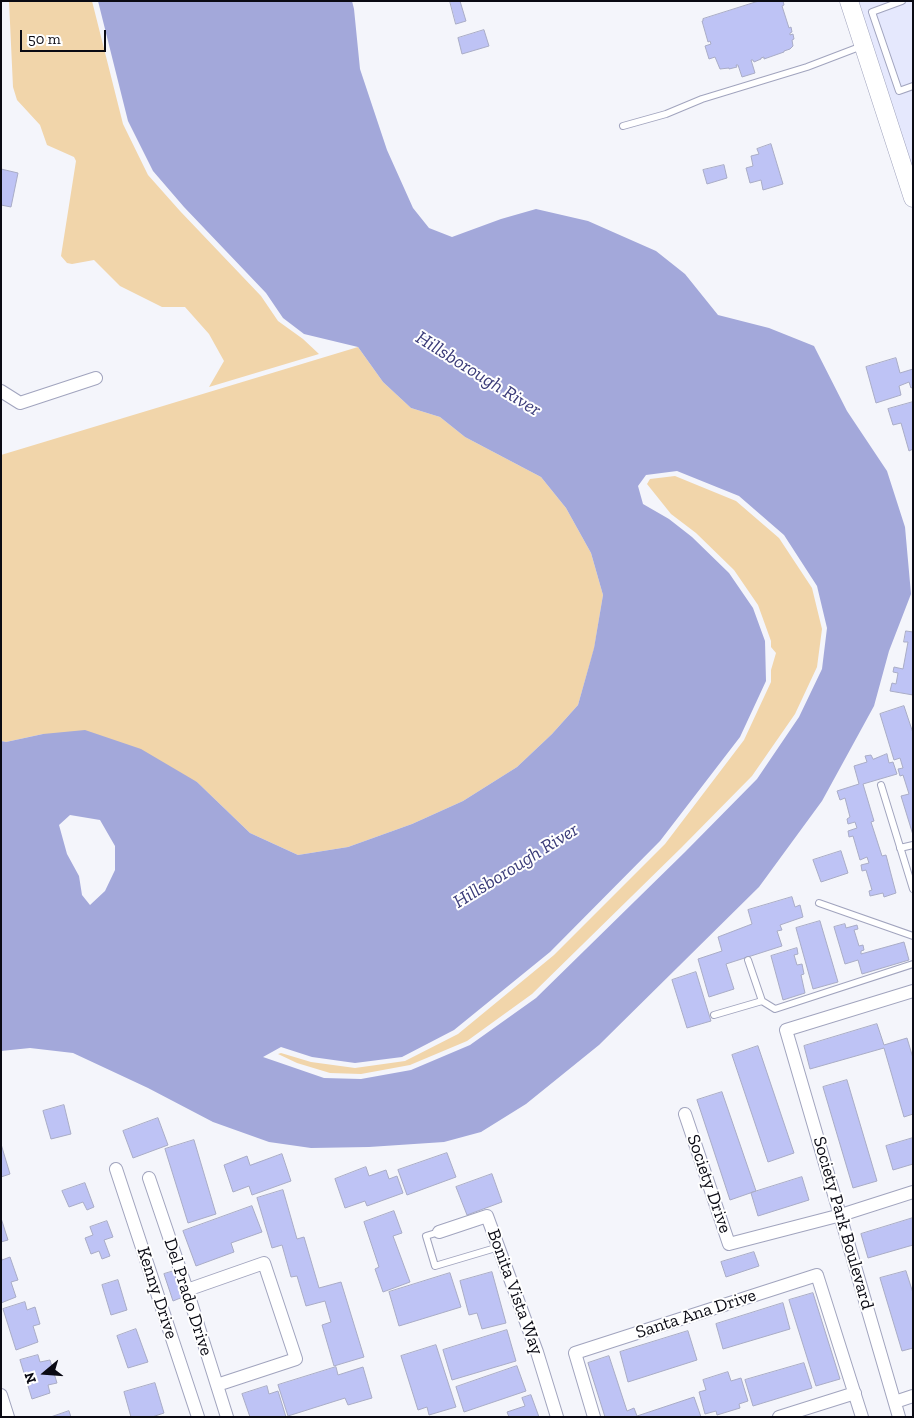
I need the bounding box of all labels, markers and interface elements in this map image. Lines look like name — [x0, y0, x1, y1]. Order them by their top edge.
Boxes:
scale bar — [22, 20, 109, 52]
text: 50 m — [28, 30, 61, 48]
water label: Hillsborough River — [411, 326, 545, 422]
water label: Hillsborough River — [449, 818, 583, 914]
street label: Society Drive — [682, 1132, 736, 1236]
street label: Society Park Boulevard — [808, 1134, 878, 1312]
street label: Bonita Vista Way — [482, 1226, 548, 1358]
street label: Del Prado Drive — [159, 1236, 217, 1358]
street label: Kenny Drive — [132, 1244, 182, 1342]
street label: Santa Ana Drive — [633, 1284, 759, 1344]
north arrow — [20, 1348, 70, 1398]
text: N — [21, 1370, 40, 1385]

